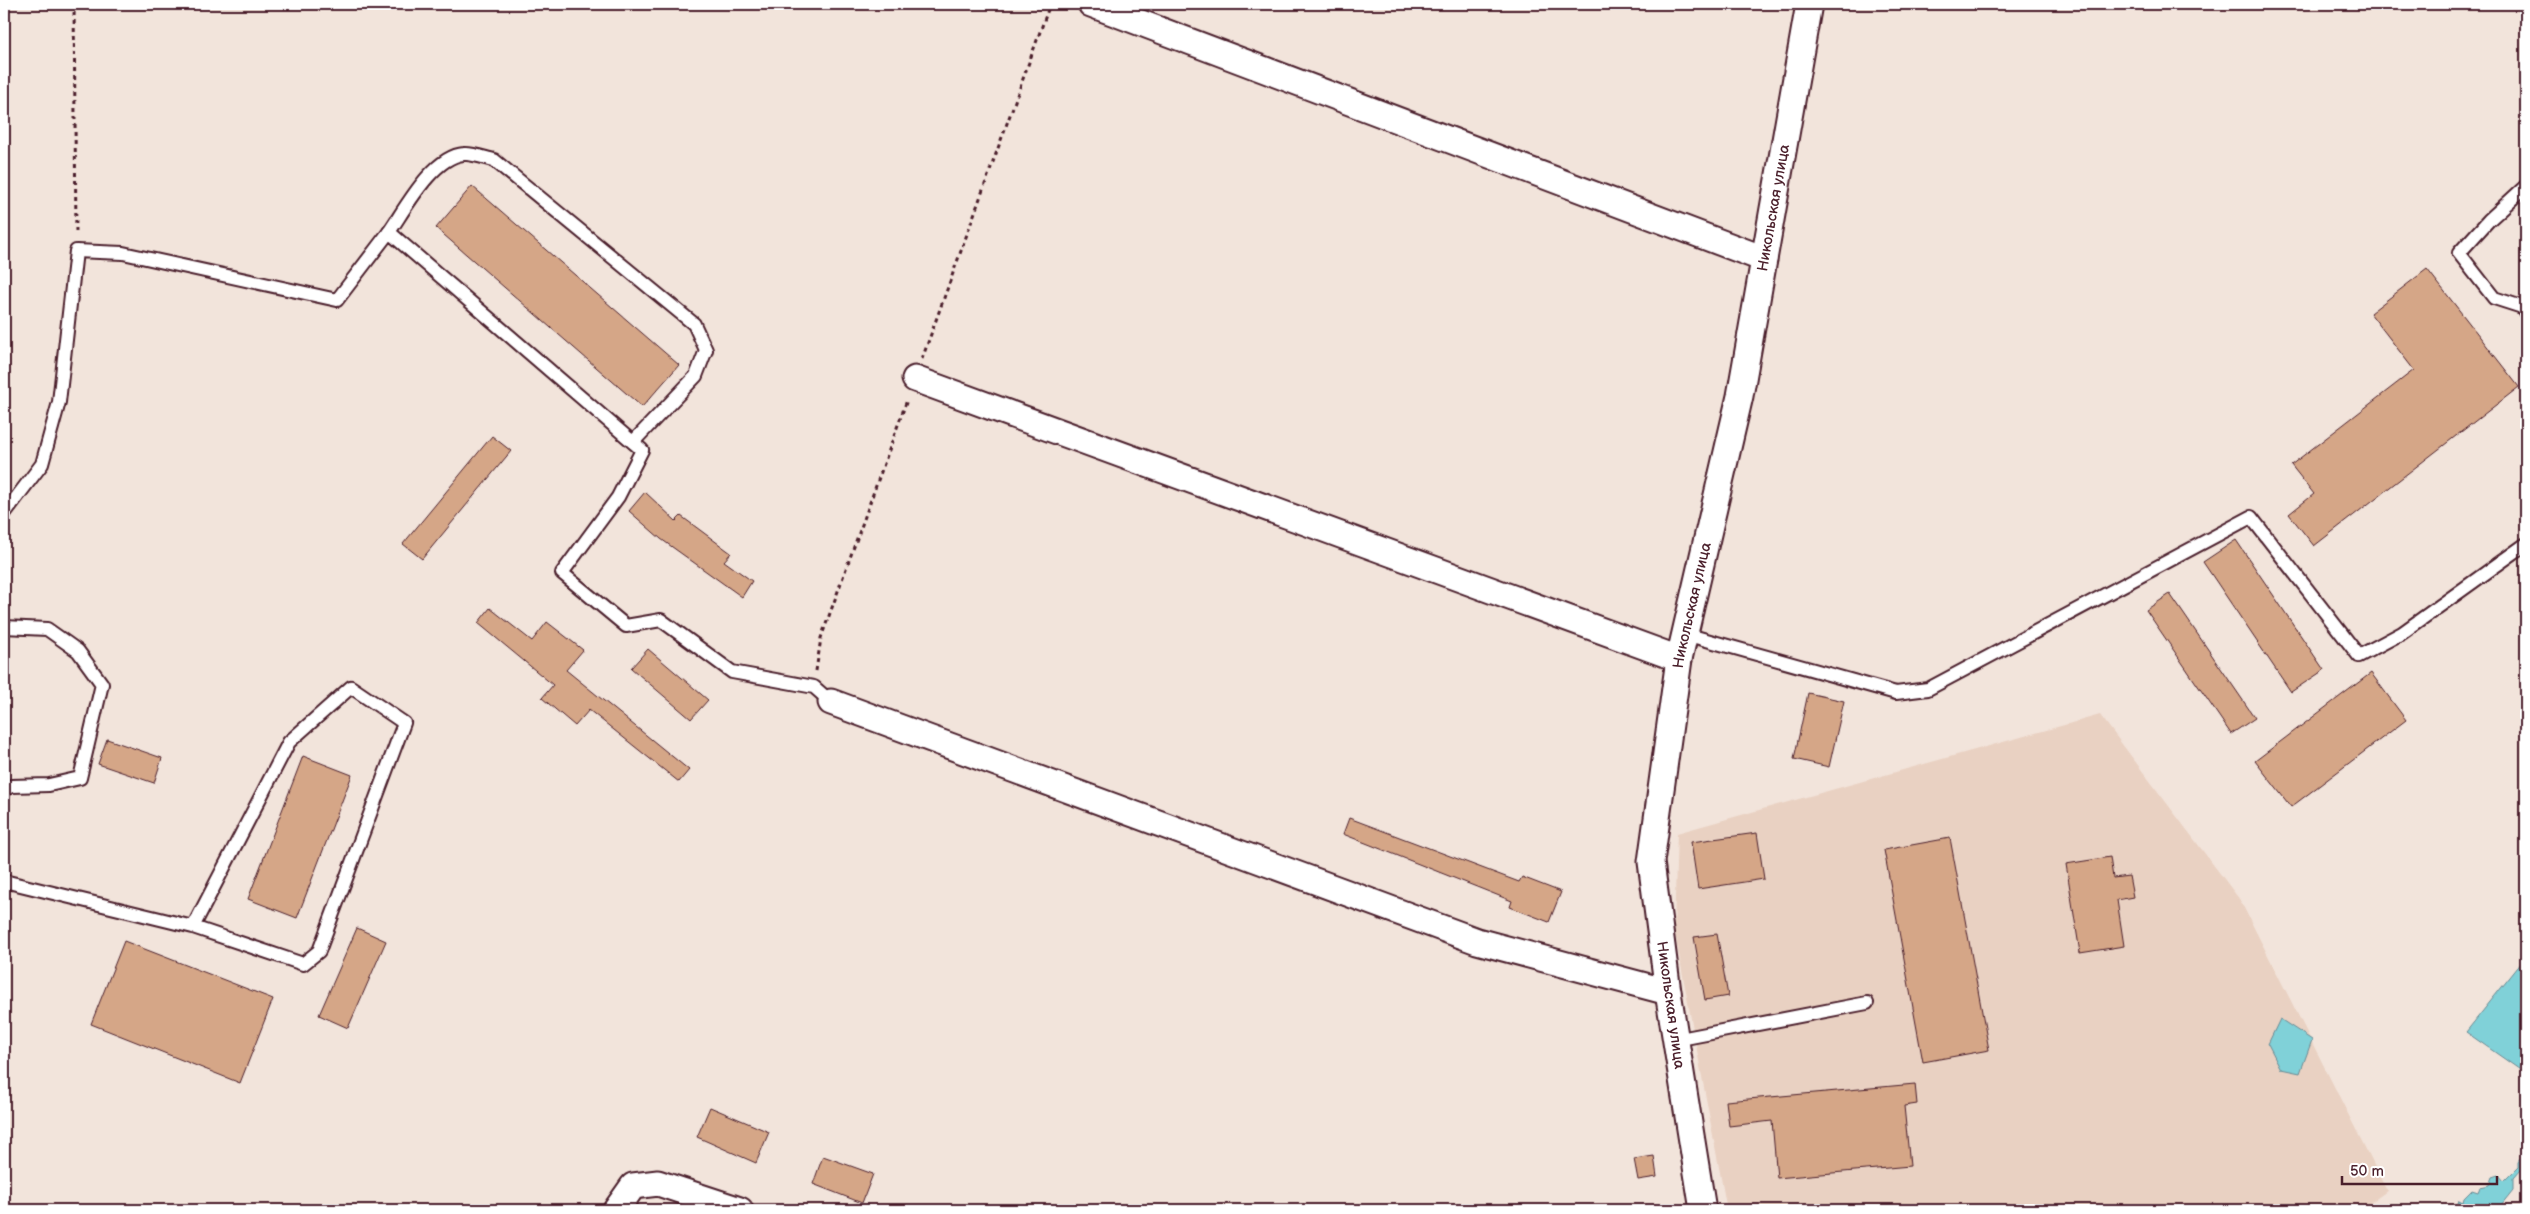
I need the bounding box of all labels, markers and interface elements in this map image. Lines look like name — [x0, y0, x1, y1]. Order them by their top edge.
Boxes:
street label: Никольская улица — [1753, 143, 1794, 273]
street label: Никольская улица — [1669, 540, 1716, 670]
street label: Никольская улица — [1652, 940, 1689, 1070]
scale bar — [2342, 1154, 2498, 1186]
text: 50 m — [2350, 1162, 2384, 1181]

